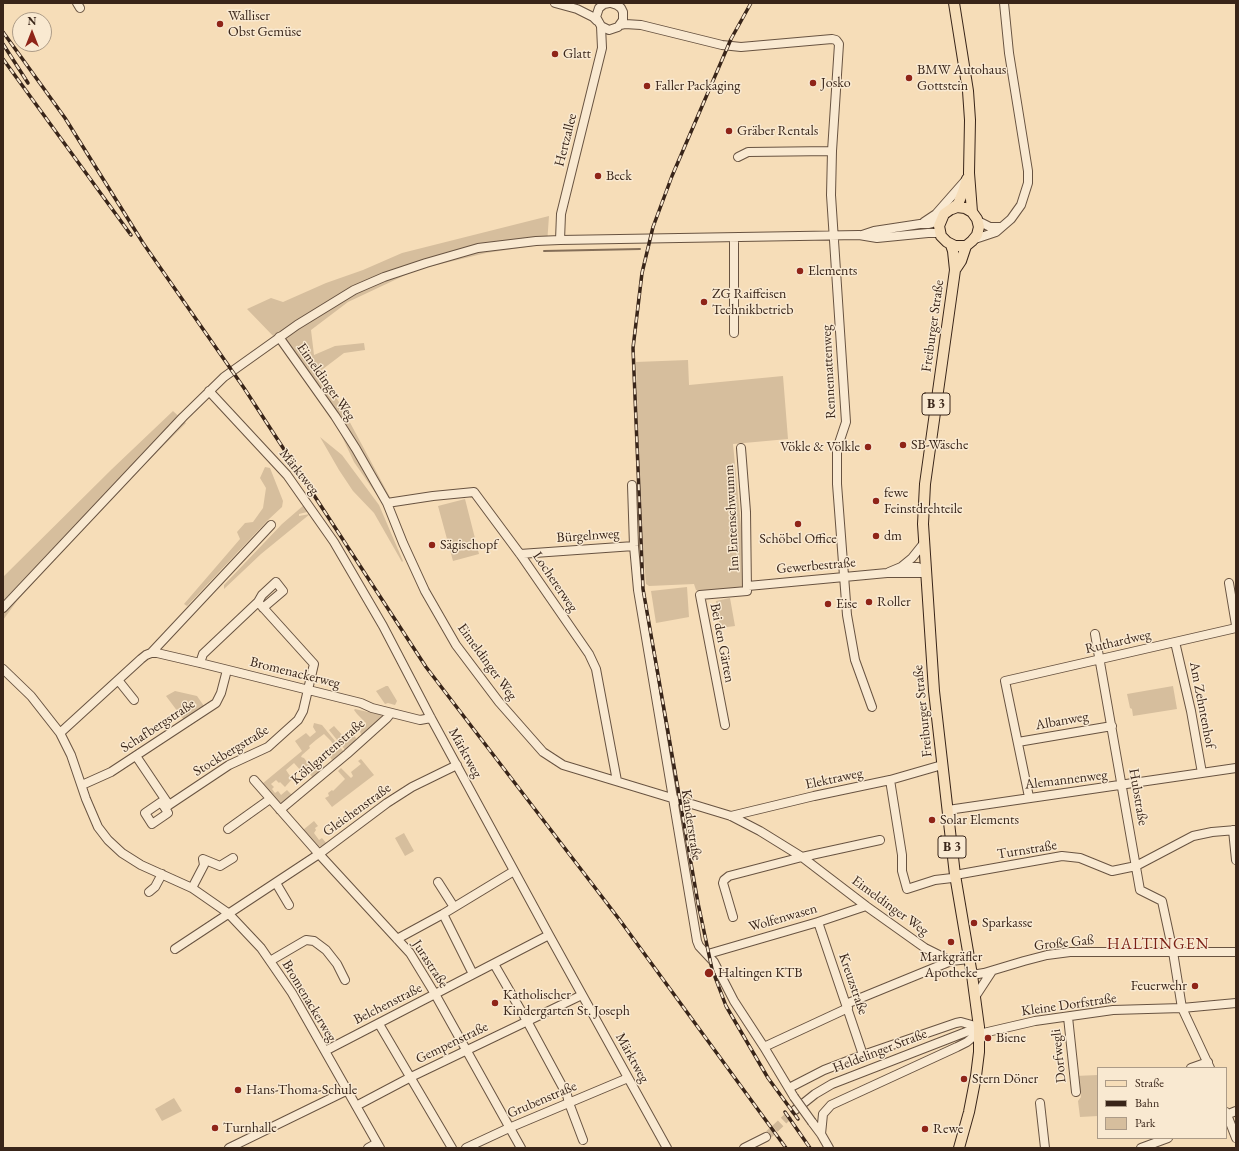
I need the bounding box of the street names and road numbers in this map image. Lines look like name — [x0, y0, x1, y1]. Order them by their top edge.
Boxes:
street label: Hertzallee — [551, 112, 581, 168]
street label: Freiburger Straße — [918, 279, 948, 373]
street label: Rennemattenweg — [818, 325, 840, 419]
street label: Eimeldinger Weg — [293, 340, 359, 424]
road number: B 3 — [922, 393, 950, 415]
street label: Märktweg — [275, 446, 323, 498]
street label: Im Entenschwumm — [721, 464, 743, 572]
street label: Bürgelnweg — [556, 525, 620, 547]
street label: Lochererweg — [529, 549, 581, 615]
street label: Gewerbestraße — [776, 554, 856, 578]
street label: Bei den Gärten — [706, 602, 738, 684]
street label: Eimeldinger Weg — [453, 620, 521, 704]
street label: Ruthardweg — [1083, 626, 1153, 658]
street label: Bromenackerweg — [248, 654, 342, 692]
street label: Am Zehntenhof — [1185, 660, 1219, 750]
street label: Freiburger Straße — [910, 664, 936, 758]
street label: Schafbergstraße — [118, 696, 198, 756]
street label: Albanweg — [1034, 708, 1090, 734]
street label: Köhlgartenstraße — [288, 715, 368, 789]
street label: Stockbergstraße — [190, 722, 272, 780]
street label: Märktweg — [444, 725, 486, 781]
street label: Elektraweg — [804, 765, 864, 793]
street label: Alemannenweg — [1024, 767, 1108, 793]
street label: Hubstraße — [1125, 767, 1151, 827]
street label: Gleichenstraße — [320, 780, 394, 840]
street label: Kanderstraße — [677, 788, 705, 862]
road number: B 3 — [938, 836, 966, 858]
street label: Turnstraße — [996, 837, 1058, 863]
street label: Eimeldinger Weg — [848, 872, 932, 940]
street label: Wolfenwasen — [747, 900, 819, 936]
street label: Große Gaß — [1033, 932, 1095, 954]
street label: Jurastraße — [408, 937, 452, 991]
street label: Kreuzstraße — [835, 951, 871, 1017]
street label: Bromenackerweg — [278, 957, 340, 1045]
street label: Belchenstraße — [351, 980, 425, 1028]
street label: Kleine Dorfstraße — [1020, 990, 1118, 1020]
street label: Gempenstraße — [413, 1018, 491, 1068]
street label: Heldelinger Straße — [830, 1025, 930, 1077]
street label: Dorfwegli — [1048, 1028, 1070, 1084]
street label: Märktweg — [611, 1030, 653, 1086]
street label: Grubenstraße — [505, 1078, 579, 1122]

